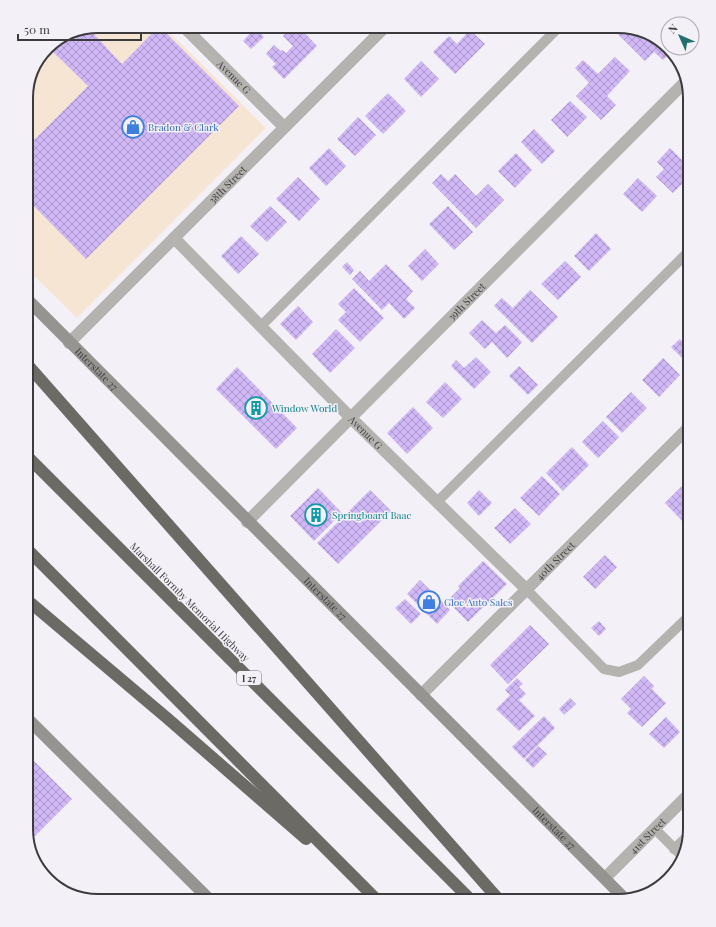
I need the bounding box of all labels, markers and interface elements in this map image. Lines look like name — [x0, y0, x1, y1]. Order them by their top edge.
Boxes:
scale bar — [18, 16, 141, 42]
north arrow — [660, 16, 700, 56]
text: N — [664, 20, 681, 37]
text: 50 m — [24, 21, 50, 37]
street label: Avenue G — [213, 56, 254, 97]
shop icon: Bradon & Clark — [120, 114, 146, 140]
place label: Bradon & Clark — [148, 120, 219, 134]
street label: 38th Street — [205, 162, 250, 207]
street label: 39th Street — [444, 279, 489, 324]
street label: Interstate 27 — [72, 344, 121, 393]
building icon: Window World — [243, 395, 269, 421]
place label: Window World — [271, 401, 337, 415]
street label: Avenue G — [345, 412, 386, 452]
building icon: Springboard Baac — [303, 502, 329, 528]
place label: Springboard Baac — [332, 508, 412, 522]
street label: 40th Street — [533, 538, 578, 583]
street label: Marshall Formby Memorial Highway — [127, 539, 253, 665]
street label: Interstate 27 — [301, 574, 350, 623]
shop icon: Gloe Auto Sales — [416, 589, 442, 615]
place label: Gloe Auto Sales — [444, 595, 512, 609]
road number: I 27 — [237, 671, 261, 685]
street label: Interstate 27 — [530, 803, 579, 852]
street label: 41st Street — [626, 814, 669, 857]

